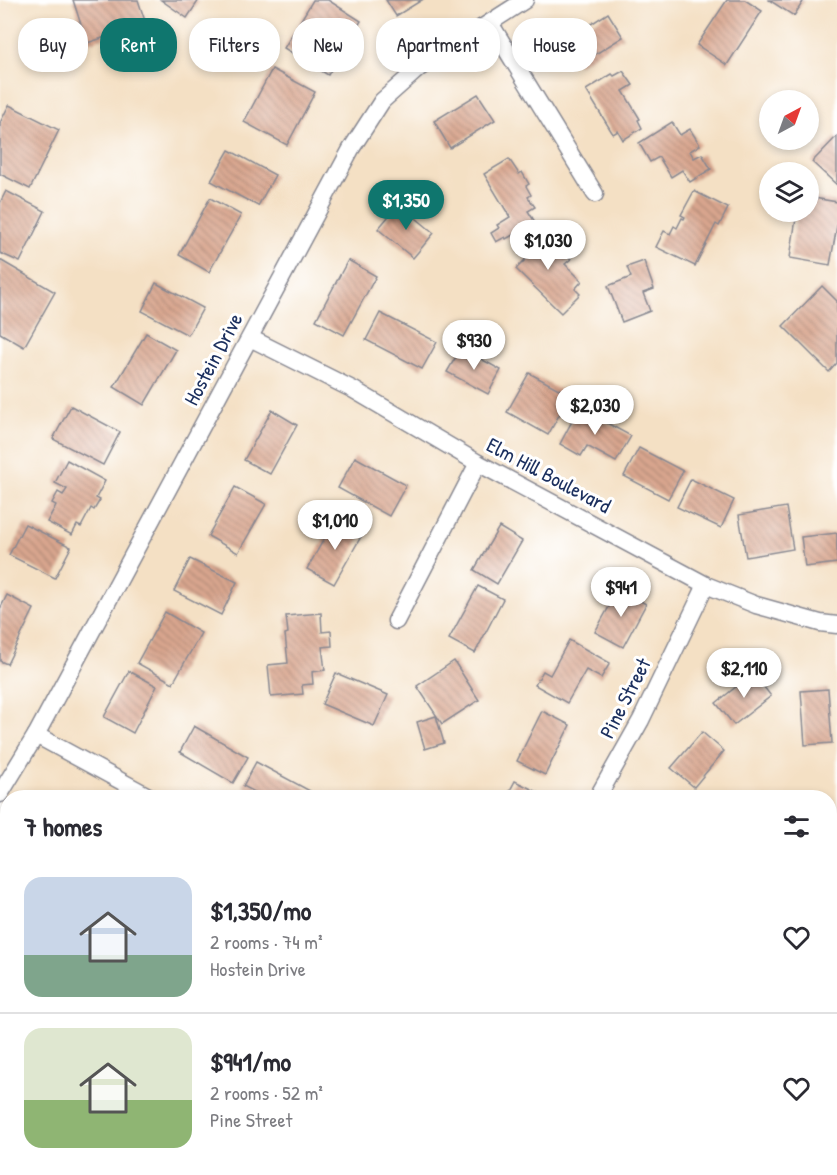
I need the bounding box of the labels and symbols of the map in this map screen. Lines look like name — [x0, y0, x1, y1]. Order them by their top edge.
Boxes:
north arrow — [759, 90, 819, 150]
pin: $1,350 — [357, 180, 455, 231]
pin: $1,030 — [499, 220, 597, 271]
street label: Hostein Drive — [177, 308, 249, 410]
pin: $930 — [438, 320, 510, 371]
pin: $2,030 — [546, 385, 644, 436]
street label: Elm Hill Boulevard — [482, 430, 616, 520]
pin: $1,010 — [286, 500, 384, 551]
pin: $941 — [585, 567, 657, 618]
pin: $2,110 — [695, 648, 793, 699]
street label: Pine Street — [592, 652, 658, 743]

